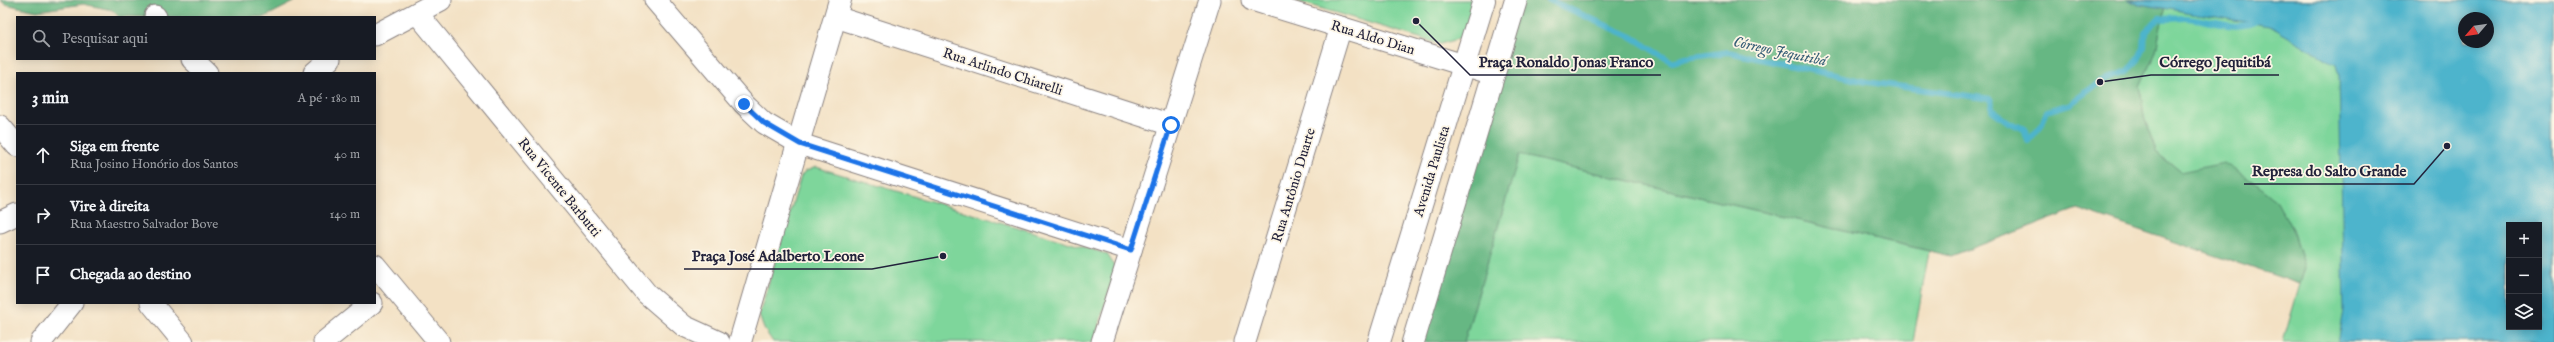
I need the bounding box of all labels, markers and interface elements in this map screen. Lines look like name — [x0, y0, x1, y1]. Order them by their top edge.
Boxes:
north arrow — [2458, 12, 2494, 48]
search box — [16, 16, 376, 60]
street label: Rua Aldo Dian — [1329, 17, 1417, 59]
icon: search — [30, 27, 52, 49]
text: Pesquisar aqui — [62, 29, 148, 48]
water label: Córrego Jequitibá — [1731, 32, 1829, 72]
street label: Rua Arlindo Chiarelli — [941, 44, 1065, 100]
callout: Praça Ronaldo Jonas Franco — [1470, 48, 1661, 75]
callout: Córrego Jequitibá — [2151, 48, 2279, 75]
text: Praça Ronaldo Jonas Franco — [1479, 53, 1653, 72]
text: Córrego Jequitibá — [2159, 53, 2271, 72]
text: 3 min — [32, 88, 69, 109]
text: A pé · 180 m — [298, 90, 360, 107]
route end — [735, 95, 753, 113]
route start — [1162, 116, 1180, 134]
street label: Avenida Paulista — [1409, 123, 1455, 220]
street label: Rua Antônio Duarte — [1268, 125, 1320, 245]
street label: Rua Vicente Barbutti — [514, 134, 605, 241]
text: Siga em frente — [70, 137, 159, 156]
icon: ahead — [32, 144, 54, 166]
text: 40 m — [334, 146, 360, 163]
text: Rua Josino Honório dos Santos — [70, 156, 238, 173]
callout: Represa do Salto Grande — [2244, 157, 2414, 184]
text: Represa do Salto Grande — [2252, 162, 2406, 181]
text: Vire à direita — [70, 197, 149, 216]
icon: right — [32, 204, 54, 226]
text: 140 m — [330, 206, 360, 223]
text: Rua Maestro Salvador Bove — [70, 216, 218, 233]
map controls — [2506, 222, 2542, 330]
button: + — [2506, 222, 2542, 258]
callout: Praça José Adalberto Leone — [684, 242, 872, 269]
text: Praça José Adalberto Leone — [692, 247, 864, 266]
button: − — [2506, 258, 2542, 294]
icon: arrive — [32, 264, 54, 286]
text: Chegada ao destino — [70, 265, 191, 284]
button: layers — [2506, 294, 2542, 330]

